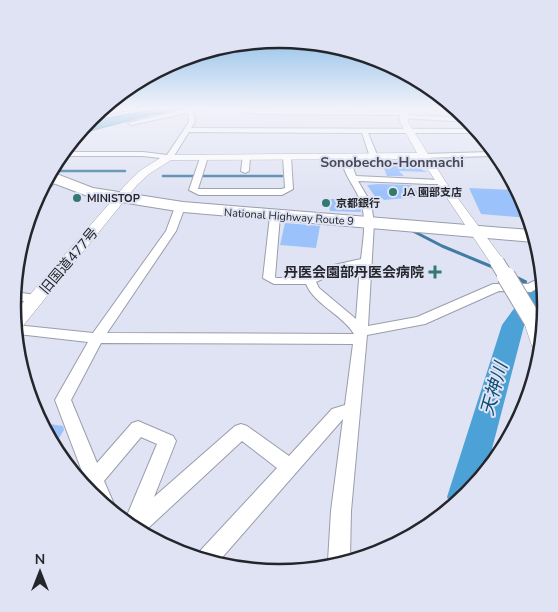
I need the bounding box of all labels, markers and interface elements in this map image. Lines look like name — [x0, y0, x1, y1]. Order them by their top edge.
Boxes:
district label: Sonobecho-Honmachi — [320, 153, 464, 172]
place label: JA 園部支店 — [402, 185, 462, 200]
marker: JA 園部支店 — [387, 186, 399, 198]
place label: MINISTOP — [87, 191, 140, 206]
marker: MINISTOP — [71, 192, 83, 204]
place label: 京都銀行 — [336, 196, 380, 211]
marker: 京都銀行 — [320, 197, 332, 209]
street label: National Highway Route 9 — [224, 205, 354, 229]
street label: 旧国道477号 — [36, 224, 102, 298]
place label: 丹医会園部丹医会病院 — [284, 263, 424, 282]
marker: 丹医会園部丹医会病院 — [428, 265, 442, 279]
water label: 天神川 — [475, 358, 514, 418]
north arrow — [15, 547, 65, 597]
text: N — [35, 550, 45, 569]

